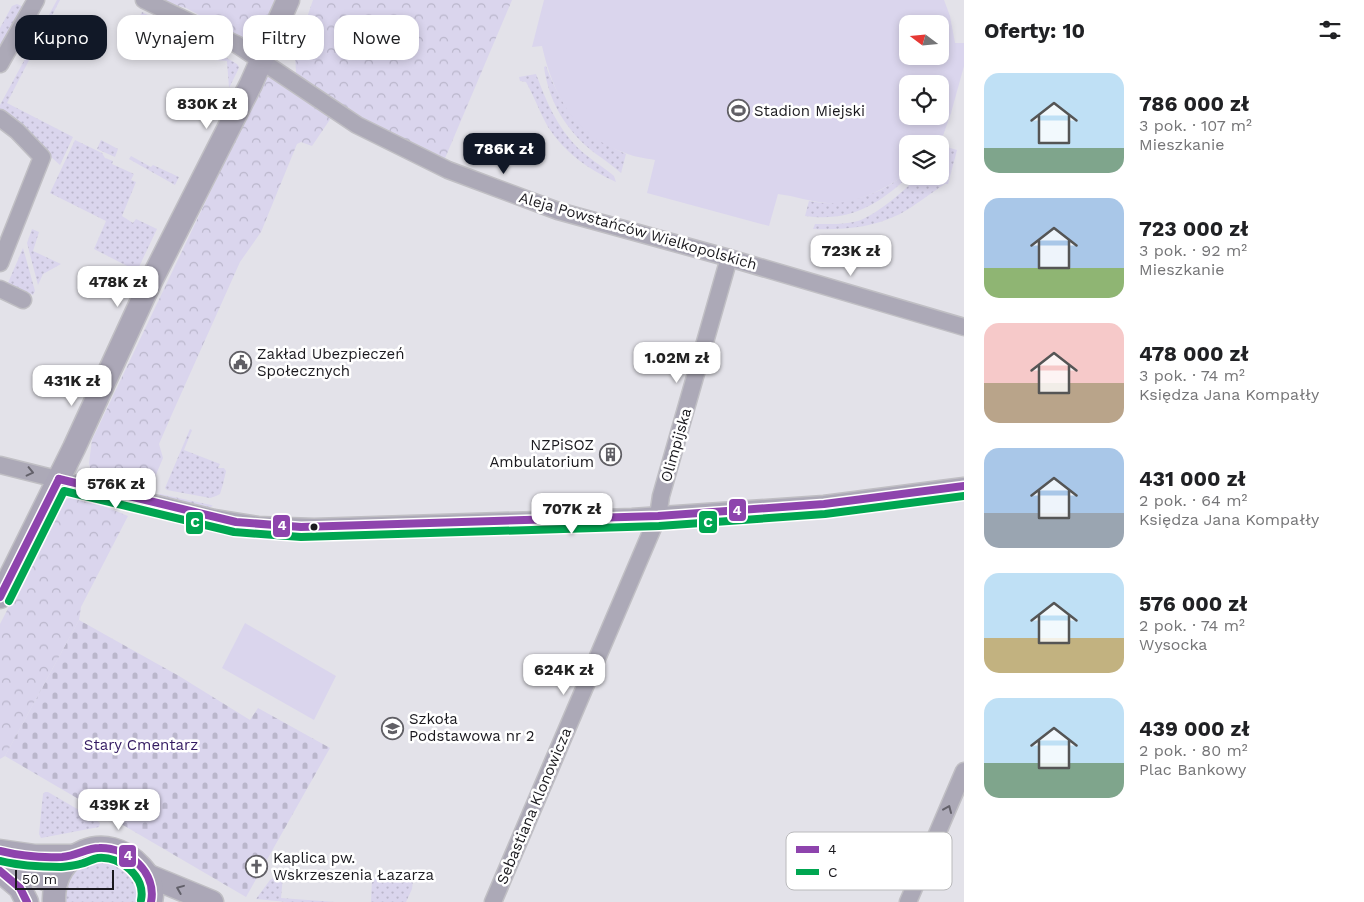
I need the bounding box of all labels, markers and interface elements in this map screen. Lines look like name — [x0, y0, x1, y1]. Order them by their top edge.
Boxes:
chip: Kupno — [15, 15, 107, 60]
chip: Wynajem — [117, 15, 233, 60]
chip: Filtry — [243, 15, 324, 60]
chip: Nowe — [334, 15, 419, 60]
north arrow — [899, 15, 949, 65]
map controls — [899, 15, 949, 185]
icon: filters — [1316, 16, 1344, 44]
text: Oferty: 10 — [984, 18, 1085, 43]
button: locate — [899, 75, 949, 125]
pin: 830K zł — [161, 88, 253, 130]
text: 786 000 zł — [1139, 91, 1249, 116]
icon: home — [1024, 93, 1084, 153]
text: 830K zł — [177, 94, 237, 113]
sports icon: Stadion Miejski — [726, 99, 750, 123]
place label: Stadion Miejski — [754, 102, 865, 120]
text: 3 pok. · 107 m² — [1139, 116, 1252, 135]
pin: 786K zł — [458, 132, 550, 175]
button: layers — [899, 135, 949, 185]
text: Mieszkanie — [1139, 135, 1225, 154]
text: 786K zł — [474, 139, 534, 158]
street label: Aleja Powstańców Wielkopolskich — [517, 188, 759, 274]
text: 723 000 zł — [1139, 216, 1249, 241]
icon: home — [1024, 218, 1084, 278]
pin: 723K zł — [805, 234, 897, 277]
text: 723K zł — [822, 241, 881, 260]
text: 3 pok. · 92 m² — [1139, 241, 1247, 260]
text: Mieszkanie — [1139, 260, 1225, 279]
pin: 478K zł — [72, 266, 164, 308]
text: 478K zł — [88, 272, 148, 291]
text: 478 000 zł — [1139, 341, 1249, 366]
pin: 1.02M zł — [625, 342, 729, 384]
icon: home — [1024, 343, 1084, 403]
place label: Zakład Ubezpieczeń Społecznych — [257, 345, 405, 380]
text: 1.02M zł — [644, 348, 710, 367]
public building icon: Zakład Ubezpieczeń Społecznych — [229, 351, 253, 375]
pin: 431K zł — [26, 364, 118, 407]
text: 3 pok. · 74 m² — [1139, 366, 1245, 385]
text: 431K zł — [44, 371, 100, 390]
text: Księdza Jana Kompałły — [1139, 385, 1319, 404]
street label: Olimpijska — [657, 405, 695, 484]
place label: NZPiSOZ Ambulatorium — [489, 436, 594, 471]
building icon: NZPiSOZ Ambulatorium — [598, 442, 622, 466]
one-way arrow — [25, 466, 34, 477]
text: 431 000 zł — [1139, 466, 1246, 491]
pin: 576K zł — [70, 468, 162, 510]
icon: home — [1024, 468, 1084, 528]
text: 576K zł — [87, 474, 145, 493]
text: 2 pok. · 64 m² — [1139, 491, 1247, 510]
pin: 707K zł — [526, 492, 618, 535]
line badge: 4 — [728, 498, 747, 522]
text: 707K zł — [542, 499, 602, 518]
text: 4 — [732, 502, 742, 518]
line badge: C — [698, 510, 718, 534]
text: Księdza Jana Kompałły — [1139, 510, 1319, 529]
line badge: C — [185, 511, 204, 535]
text: C — [190, 514, 200, 530]
line badge: 4 — [272, 514, 291, 538]
text: C — [703, 514, 713, 530]
text: 4 — [277, 517, 287, 533]
unlabelled marker — [309, 522, 319, 532]
text: 576 000 zł — [1139, 591, 1248, 616]
icon: home — [1024, 593, 1084, 653]
text: 2 pok. · 74 m² — [1139, 616, 1245, 635]
text: Wysocka — [1139, 635, 1207, 654]
pin: 624K zł — [518, 654, 610, 696]
text: 624K zł — [534, 660, 594, 679]
place label: Szkoła Podstawowa nr 2 — [409, 710, 535, 745]
school or university icon: Szkoła Podstawowa nr 2 — [381, 716, 405, 740]
text: 439 000 zł — [1139, 716, 1250, 741]
icon: home — [1024, 718, 1084, 778]
street label: Sebastiana Klonowicza — [493, 725, 575, 887]
park label: Stary Cmentarz — [84, 736, 198, 754]
text: 2 pok. · 80 m² — [1139, 741, 1248, 760]
text: Plac Bankowy — [1139, 760, 1246, 779]
pin: 439K zł — [73, 788, 165, 831]
text: 439K zł — [89, 795, 149, 814]
one-way arrow — [941, 805, 952, 814]
legend — [786, 832, 952, 890]
text: 4 — [828, 841, 837, 857]
line badge: 4 — [118, 844, 137, 868]
text: 4 — [123, 847, 133, 863]
place label: Kaplica pw. Wskrzeszenia Łazarza — [273, 849, 435, 884]
church icon: Kaplica pw. Wskrzeszenia Łazarza — [245, 855, 269, 879]
text: C — [828, 864, 838, 880]
scale bar — [15, 867, 114, 890]
text: 50 m — [22, 871, 57, 887]
one-way arrow — [176, 885, 185, 896]

